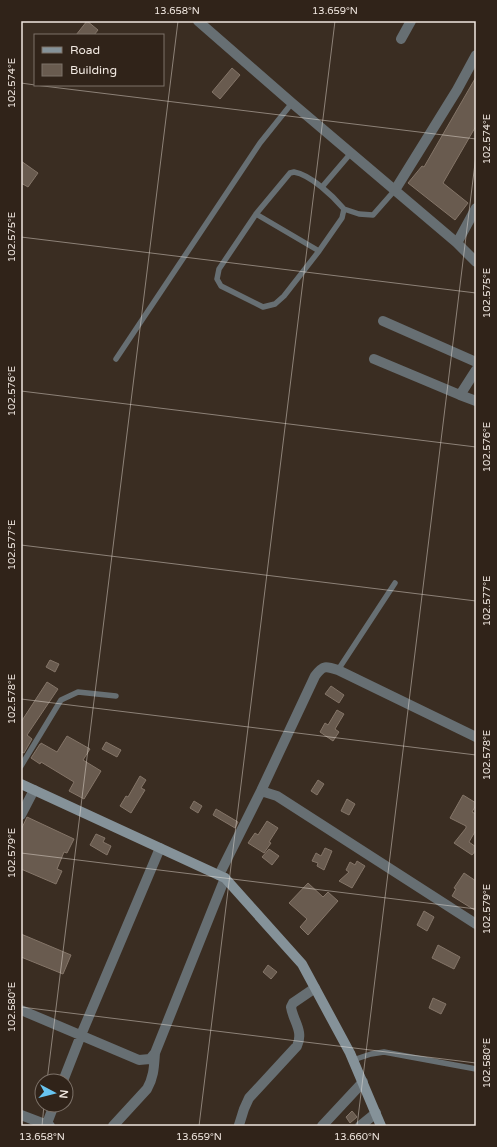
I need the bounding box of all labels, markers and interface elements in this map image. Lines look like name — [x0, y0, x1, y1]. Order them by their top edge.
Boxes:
text: 13.658°N — [154, 5, 200, 17]
text: 13.659°N — [312, 5, 358, 17]
legend — [34, 34, 164, 86]
text: Road — [70, 43, 100, 57]
text: 102.574°E — [6, 58, 18, 108]
text: Building — [70, 63, 117, 77]
text: 102.574°E — [481, 114, 493, 164]
text: 102.575°E — [6, 212, 18, 262]
text: 102.575°E — [481, 268, 493, 318]
text: 102.576°E — [6, 366, 18, 416]
text: 102.576°E — [481, 422, 493, 472]
text: 102.577°E — [6, 520, 18, 570]
text: 102.577°E — [481, 576, 493, 626]
text: 102.578°E — [6, 674, 18, 724]
text: 102.578°E — [481, 730, 493, 780]
text: 102.579°E — [6, 828, 18, 878]
text: 102.579°E — [481, 884, 493, 934]
text: 102.580°E — [6, 982, 18, 1032]
text: 102.580°E — [481, 1038, 493, 1088]
north arrow — [34, 1073, 74, 1113]
text: N — [56, 1089, 70, 1099]
text: 13.658°N — [19, 1131, 65, 1143]
text: 13.659°N — [176, 1131, 222, 1143]
text: 13.660°N — [334, 1131, 380, 1143]

